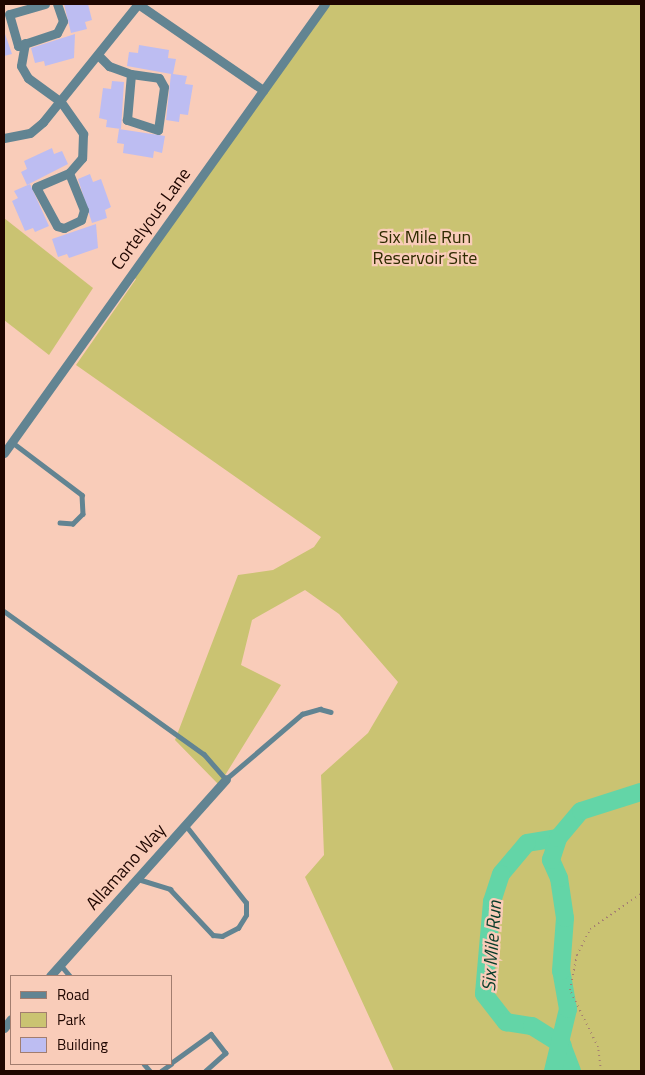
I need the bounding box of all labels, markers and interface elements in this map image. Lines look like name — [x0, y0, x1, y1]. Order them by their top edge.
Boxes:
street label: Cortelyous Lane — [107, 164, 195, 274]
park label: Six Mile Run Reservoir Site — [373, 227, 477, 270]
street label: Allamano Way — [82, 819, 170, 915]
water label: Six Mile Run — [476, 900, 506, 992]
legend — [10, 975, 172, 1065]
text: Road — [57, 983, 89, 1006]
text: Park — [57, 1008, 86, 1031]
text: Building — [57, 1033, 108, 1056]

